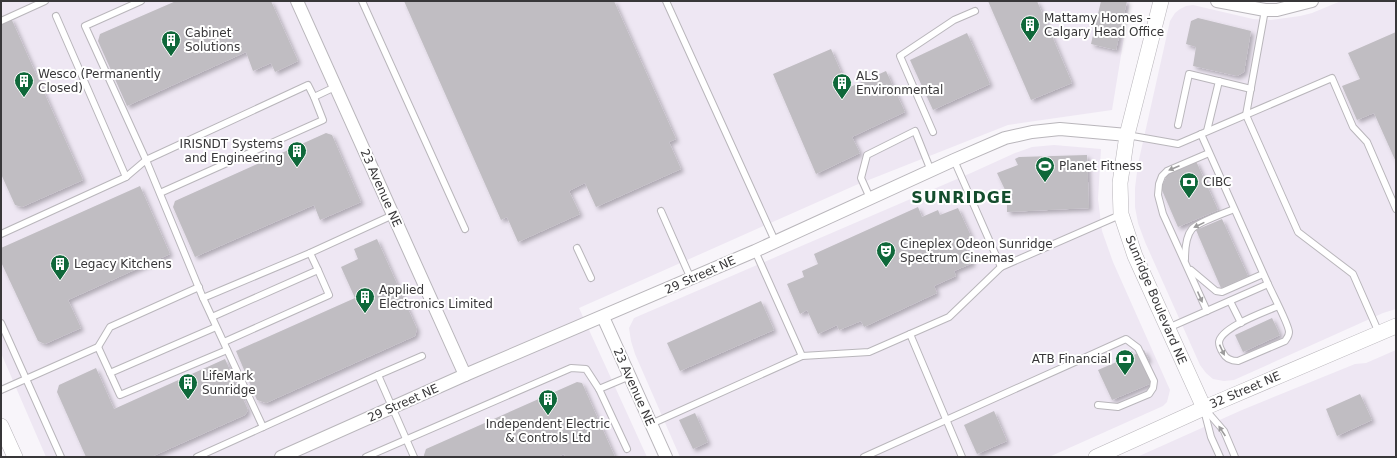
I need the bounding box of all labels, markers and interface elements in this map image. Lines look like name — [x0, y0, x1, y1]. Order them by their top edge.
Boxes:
place label: Mattamy Homes - Calgary Head Office — [1044, 11, 1164, 39]
building icon: Mattamy Homes - Calgary Head Office — [1019, 14, 1041, 42]
place label: Cabinet Solutions — [185, 26, 240, 54]
building icon: Cabinet Solutions — [160, 29, 182, 57]
place label: Wesco (Permanently Closed) — [38, 67, 161, 95]
place label: ALS Environmental — [856, 69, 943, 97]
building icon: Wesco (Permanently Closed) — [13, 70, 35, 98]
building icon: ALS Environmental — [831, 72, 853, 100]
place label: IRISNDT Systems and Engineering — [180, 137, 283, 165]
building icon: IRISNDT Systems and Engineering — [286, 140, 308, 168]
street label: 23 Avenue NE — [358, 147, 404, 229]
sports icon: Planet Fitness — [1034, 155, 1056, 183]
place label: Planet Fitness — [1059, 159, 1142, 173]
one-way arrow — [1168, 165, 1179, 171]
bank icon: CIBC — [1178, 171, 1200, 199]
place label: CIBC — [1203, 175, 1231, 189]
district label: SUNRIDGE — [911, 188, 1013, 207]
one-way arrow — [1193, 222, 1205, 228]
street label: Sunridge Boulevard NE — [1122, 233, 1190, 367]
place label: Cineplex Odeon Sunridge Spectrum Cinemas — [900, 237, 1053, 265]
theatre icon: Cineplex Odeon Sunridge Spectrum Cinemas — [875, 240, 897, 268]
building icon: Legacy Kitchens — [49, 253, 71, 281]
street label: 29 Street NE — [662, 253, 738, 297]
place label: Legacy Kitchens — [74, 257, 172, 271]
place label: Applied Electronics Limited — [379, 283, 493, 311]
building icon: Applied Electronics Limited — [354, 286, 376, 314]
one-way arrow — [1197, 291, 1203, 302]
one-way arrow — [1219, 344, 1225, 356]
street label: 23 Avenue NE — [611, 346, 657, 428]
bank icon: ATB Financial — [1114, 348, 1136, 376]
place label: ATB Financial — [1032, 352, 1111, 366]
place label: LifeMark Sunridge — [202, 369, 256, 397]
street label: 32 Street NE — [1207, 369, 1283, 411]
building icon: LifeMark Sunridge — [177, 372, 199, 400]
street label: 29 Street NE — [365, 381, 441, 425]
building icon: Independent Electric & Controls Ltd — [537, 388, 559, 416]
place label: Independent Electric & Controls Ltd — [486, 417, 610, 445]
one-way arrow — [1218, 426, 1226, 436]

